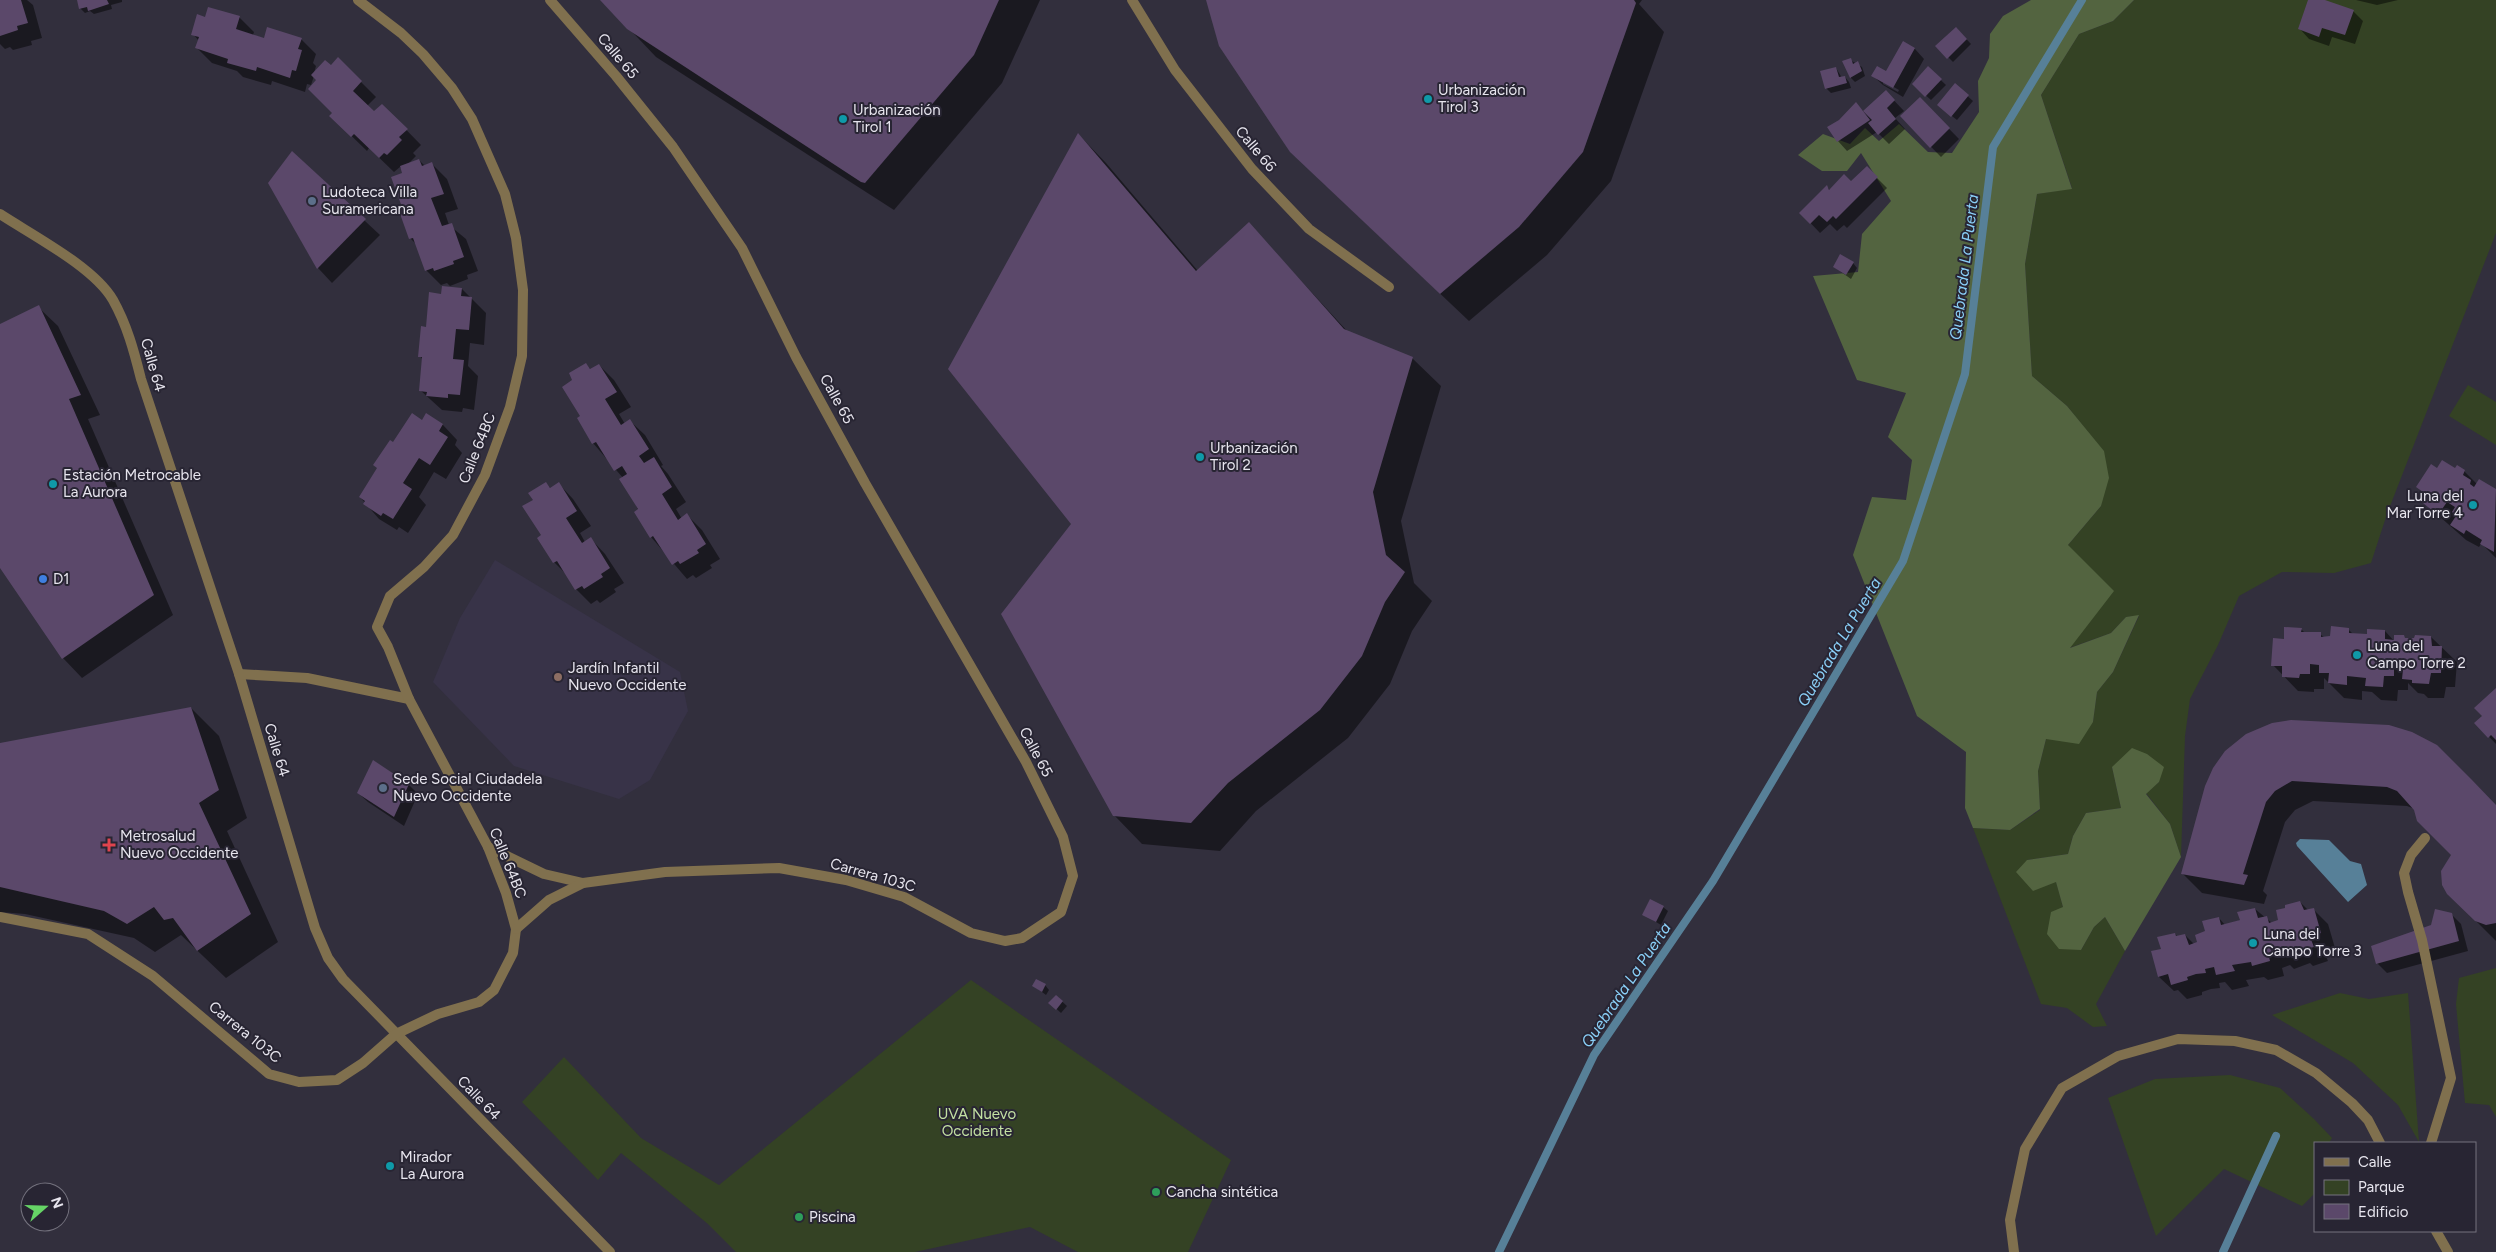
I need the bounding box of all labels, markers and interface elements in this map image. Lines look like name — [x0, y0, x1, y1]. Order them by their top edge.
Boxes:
street label: Calle 65 — [594, 30, 642, 82]
place label: Urbanización Tirol 3 — [1438, 81, 1526, 116]
marker: Urbanización Tirol 3 — [1422, 93, 1434, 105]
place label: Urbanización Tirol 1 — [853, 101, 941, 136]
marker: Urbanización Tirol 1 — [837, 113, 849, 125]
street label: Calle 66 — [1232, 123, 1281, 176]
place label: Ludoteca Villa Suramericana — [322, 183, 417, 218]
water label: Quebrada La Puerta — [1946, 193, 1982, 341]
marker: Ludoteca Villa Suramericana — [306, 195, 318, 207]
street label: Calle 64 — [137, 336, 169, 394]
street label: Calle 65 — [816, 371, 858, 427]
street label: Calle 64BC — [455, 410, 499, 486]
place label: Urbanización Tirol 2 — [1210, 439, 1298, 474]
marker: Urbanización Tirol 2 — [1194, 451, 1206, 463]
place label: Estación Metrocable La Aurora — [63, 466, 201, 501]
marker: Estación Metrocable La Aurora — [47, 478, 59, 490]
place label: Luna del Mar Torre 4 — [2386, 487, 2463, 522]
marker: Luna del Mar Torre 4 — [2467, 499, 2479, 511]
place label: D1 — [53, 570, 70, 588]
marker: D1 — [37, 573, 49, 585]
water label: Quebrada La Puerta — [1793, 574, 1885, 710]
place label: Luna del Campo Torre 2 — [2367, 637, 2466, 672]
marker: Luna del Campo Torre 2 — [2351, 649, 2363, 661]
place label: Jardín Infantil Nuevo Occidente — [568, 659, 687, 694]
marker: Jardín Infantil Nuevo Occidente — [552, 671, 564, 683]
street label: Calle 64 — [260, 721, 294, 779]
street label: Calle 65 — [1015, 724, 1057, 780]
place label: Sede Social Ciudadela Nuevo Occidente — [393, 770, 542, 805]
marker: Sede Social Ciudadela Nuevo Occidente — [377, 782, 389, 794]
street label: Calle 64BC — [486, 825, 530, 901]
place label: Metrosalud Nuevo Occidente — [120, 827, 239, 862]
marker: Metrosalud Nuevo Occidente — [102, 838, 116, 852]
street label: Carrera 103C — [828, 854, 918, 896]
water label: Quebrada La Puerta — [1577, 919, 1675, 1051]
place label: Luna del Campo Torre 3 — [2263, 925, 2362, 960]
marker: Luna del Campo Torre 3 — [2247, 937, 2259, 949]
street label: Carrera 103C — [205, 997, 285, 1067]
street label: Calle 64 — [454, 1072, 504, 1124]
park label: UVA Nuevo Occidente — [938, 1105, 1016, 1140]
legend — [2314, 1142, 2476, 1232]
place label: Mirador La Aurora — [400, 1148, 464, 1183]
text: Calle — [2358, 1153, 2391, 1171]
marker: Mirador La Aurora — [384, 1160, 396, 1172]
text: Parque — [2358, 1178, 2405, 1196]
north arrow — [20, 1182, 70, 1232]
place label: Cancha sintética — [1166, 1183, 1278, 1201]
marker: Cancha sintética — [1150, 1186, 1162, 1198]
text: N — [47, 1195, 67, 1211]
text: Edificio — [2358, 1203, 2409, 1221]
place label: Piscina — [809, 1208, 856, 1226]
marker: Piscina — [793, 1211, 805, 1223]

